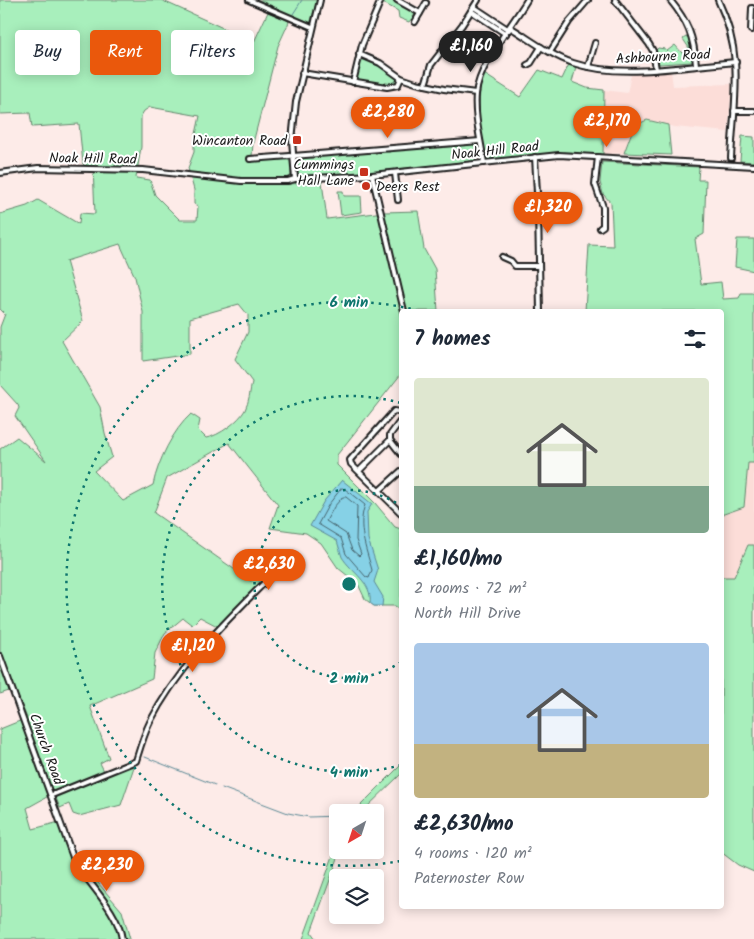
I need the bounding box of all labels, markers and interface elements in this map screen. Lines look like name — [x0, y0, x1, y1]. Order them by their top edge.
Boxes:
chip: Buy — [15, 30, 80, 75]
chip: Rent — [90, 30, 161, 75]
chip: Filters — [171, 30, 254, 75]
pin: £1,160 — [430, 30, 512, 73]
text: £1,160 — [450, 34, 492, 59]
street label: Ashbourne Road — [615, 43, 712, 70]
pin: £2,280 — [347, 96, 429, 139]
text: £2,280 — [362, 100, 414, 125]
pin: £2,170 — [566, 106, 648, 148]
text: £2,170 — [584, 109, 630, 134]
place label: Wincanton Road — [192, 130, 288, 152]
marker: Wincanton Road — [291, 134, 303, 146]
street label: Noak Hill Road — [450, 135, 541, 167]
street label: Noak Hill Road — [49, 147, 138, 171]
place label: Cummings Hall Lane — [293, 154, 355, 192]
marker: Cummings Hall Lane — [358, 166, 370, 178]
place label: Deers Rest — [376, 176, 440, 198]
marker: Deers Rest — [360, 180, 372, 192]
pin: £1,320 — [507, 192, 589, 234]
text: £1,320 — [524, 195, 572, 220]
text: 6 min — [330, 291, 368, 315]
text: 7 homes — [414, 323, 491, 356]
icon: filters — [681, 325, 709, 353]
icon: home — [517, 410, 607, 500]
text: £1,160/mo — [414, 543, 502, 576]
pin: £2,630 — [228, 548, 310, 591]
text: £2,630 — [244, 552, 294, 577]
centre of rings — [340, 575, 358, 593]
text: 2 rooms · 72 m² — [414, 576, 526, 601]
text: North Hill Drive — [414, 601, 521, 626]
pin: £1,120 — [152, 630, 234, 673]
text: £1,120 — [171, 634, 215, 659]
text: 2 min — [329, 667, 369, 691]
icon: home — [517, 675, 607, 765]
street label: Church Road — [23, 710, 70, 789]
text: 4 min — [330, 761, 368, 785]
north arrow — [329, 804, 384, 859]
map controls — [329, 804, 384, 924]
text: £2,630/mo — [414, 808, 513, 841]
text: 4 rooms · 120 m² — [414, 841, 532, 866]
pin: £2,230 — [66, 850, 148, 892]
text: £2,230 — [81, 853, 133, 878]
text: Paternoster Row — [414, 866, 524, 891]
button: layers — [329, 869, 384, 924]

